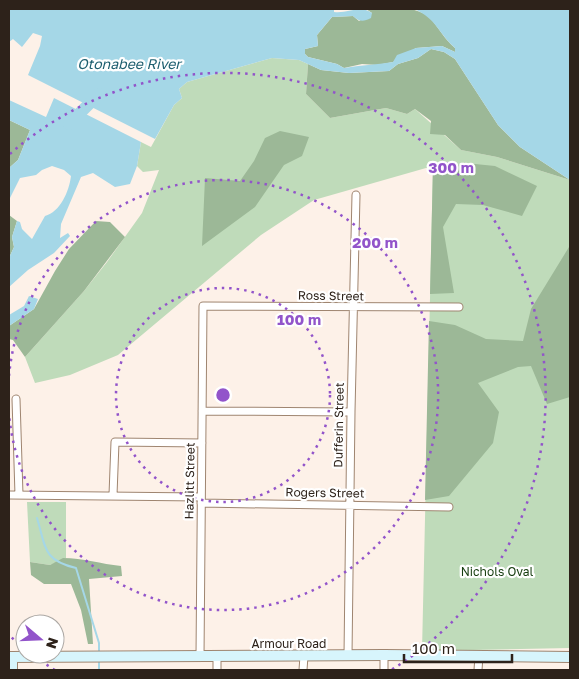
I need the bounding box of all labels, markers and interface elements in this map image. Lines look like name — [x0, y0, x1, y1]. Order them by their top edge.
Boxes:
water label: Otonabee River — [77, 55, 183, 72]
text: 300 m — [428, 158, 474, 176]
text: 200 m — [352, 233, 398, 251]
street label: Ross Street — [298, 287, 365, 304]
text: 100 m — [277, 310, 321, 328]
street label: Dufferin Street — [330, 382, 347, 468]
centre of rings — [214, 386, 232, 404]
street label: Hazlitt Street — [181, 442, 198, 520]
street label: Rogers Street — [285, 484, 365, 501]
park label: Nichols Oval — [461, 564, 533, 579]
north arrow — [15, 614, 65, 664]
scale bar — [404, 632, 512, 664]
text: N — [43, 636, 63, 651]
street label: Armour Road — [252, 636, 326, 651]
text: 100 m — [412, 639, 455, 657]

